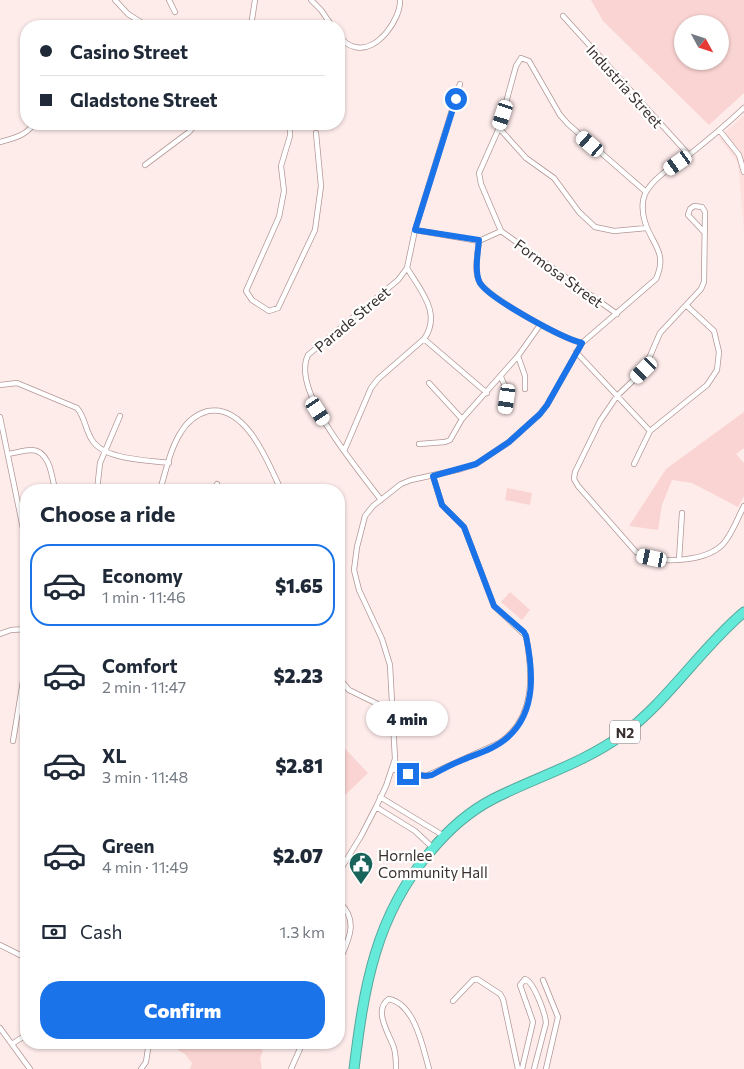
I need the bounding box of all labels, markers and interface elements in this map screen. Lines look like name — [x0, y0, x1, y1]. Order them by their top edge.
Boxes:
north arrow — [674, 15, 729, 70]
map controls — [674, 15, 729, 70]
text: Casino Street — [70, 40, 188, 63]
street label: Industria Street — [583, 41, 667, 131]
text: Gladstone Street — [70, 88, 218, 111]
route start — [445, 88, 467, 110]
car — [491, 98, 514, 132]
car — [573, 128, 606, 160]
car — [661, 148, 694, 178]
street label: Formosa Street — [511, 235, 607, 311]
street label: Parade Street — [311, 282, 393, 356]
car — [628, 354, 659, 386]
car — [497, 383, 516, 415]
car — [303, 394, 332, 428]
text: Choose a ride — [40, 500, 175, 527]
car — [635, 548, 668, 568]
icon: car — [42, 563, 87, 608]
text: Economy — [102, 564, 183, 587]
text: $1.65 — [275, 574, 323, 597]
text: 1 min · 11:46 — [102, 587, 186, 606]
icon: car — [42, 653, 87, 698]
text: Comfort — [102, 654, 178, 677]
text: $2.23 — [273, 664, 323, 687]
text: 2 min · 11:47 — [102, 677, 186, 696]
callout: 4 min — [367, 702, 449, 736]
text: 4 min — [387, 709, 427, 728]
road number: N2 — [610, 720, 640, 744]
icon: car — [42, 743, 87, 788]
text: XL — [102, 744, 127, 767]
text: $2.81 — [275, 754, 323, 777]
route end — [397, 763, 419, 785]
text: 3 min · 11:48 — [102, 767, 188, 786]
icon: car — [42, 833, 87, 878]
text: Green — [102, 834, 154, 857]
text: $2.07 — [273, 844, 323, 867]
place label: Hornlee Community Hall — [378, 846, 488, 881]
public building icon: Hornlee Community Hall — [348, 851, 374, 885]
text: 4 min · 11:49 — [102, 857, 189, 876]
icon: cash — [40, 918, 68, 946]
text: Cash — [80, 920, 122, 943]
text: 1.3 km — [280, 922, 325, 941]
button: Confirm — [40, 981, 325, 1039]

